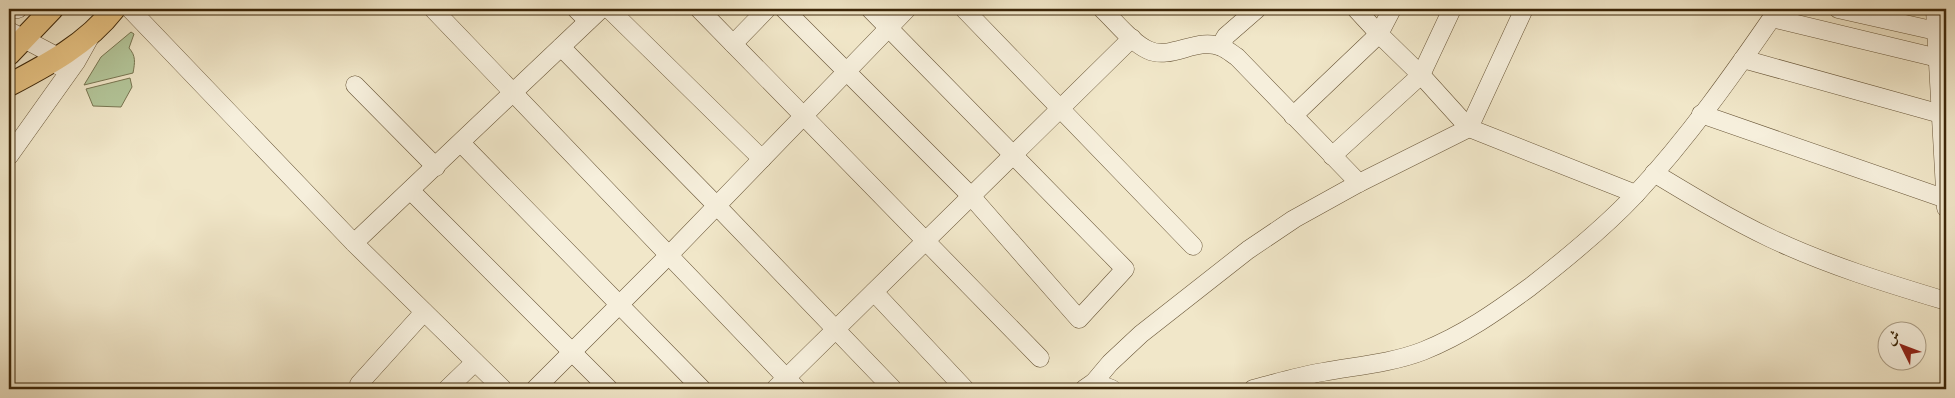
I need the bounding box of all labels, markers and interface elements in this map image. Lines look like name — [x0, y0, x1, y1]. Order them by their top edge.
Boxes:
north arrow — [1878, 320, 1928, 370]
text: ش — [1882, 327, 1905, 350]

